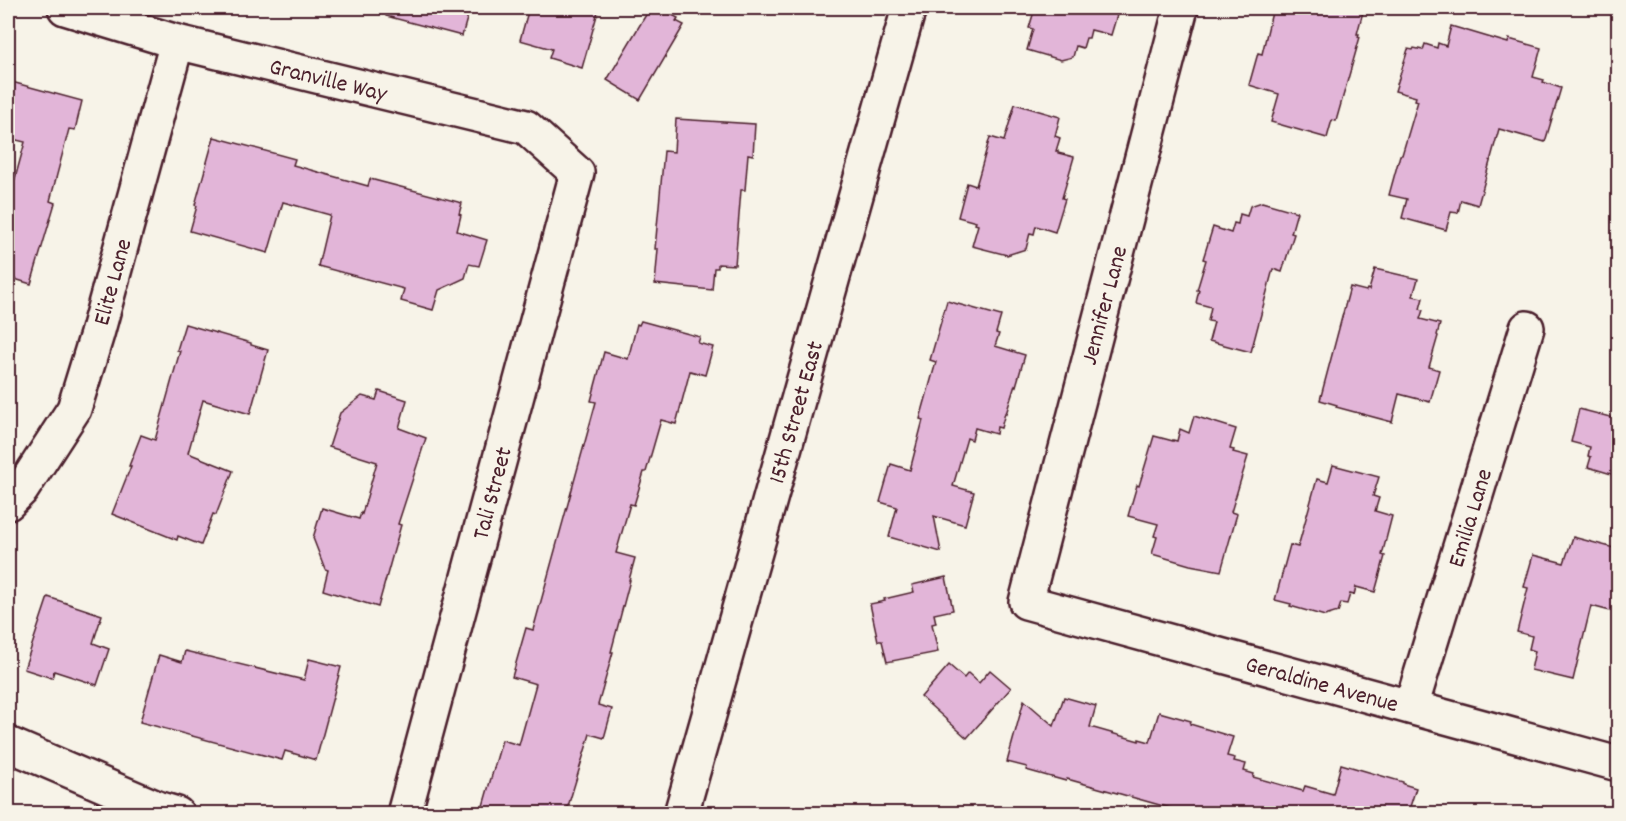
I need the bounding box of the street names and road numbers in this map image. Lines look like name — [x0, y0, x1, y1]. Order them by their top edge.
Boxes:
street label: Granville Way — [265, 51, 391, 113]
street label: Elite Lane — [86, 235, 142, 330]
street label: Jennifer Lane — [1074, 242, 1138, 369]
street label: 15th Street East — [761, 337, 834, 488]
street label: Tali Street — [465, 443, 523, 544]
street label: Emilia Lane — [1441, 465, 1503, 572]
street label: Geraldine Avenue — [1241, 649, 1402, 723]

